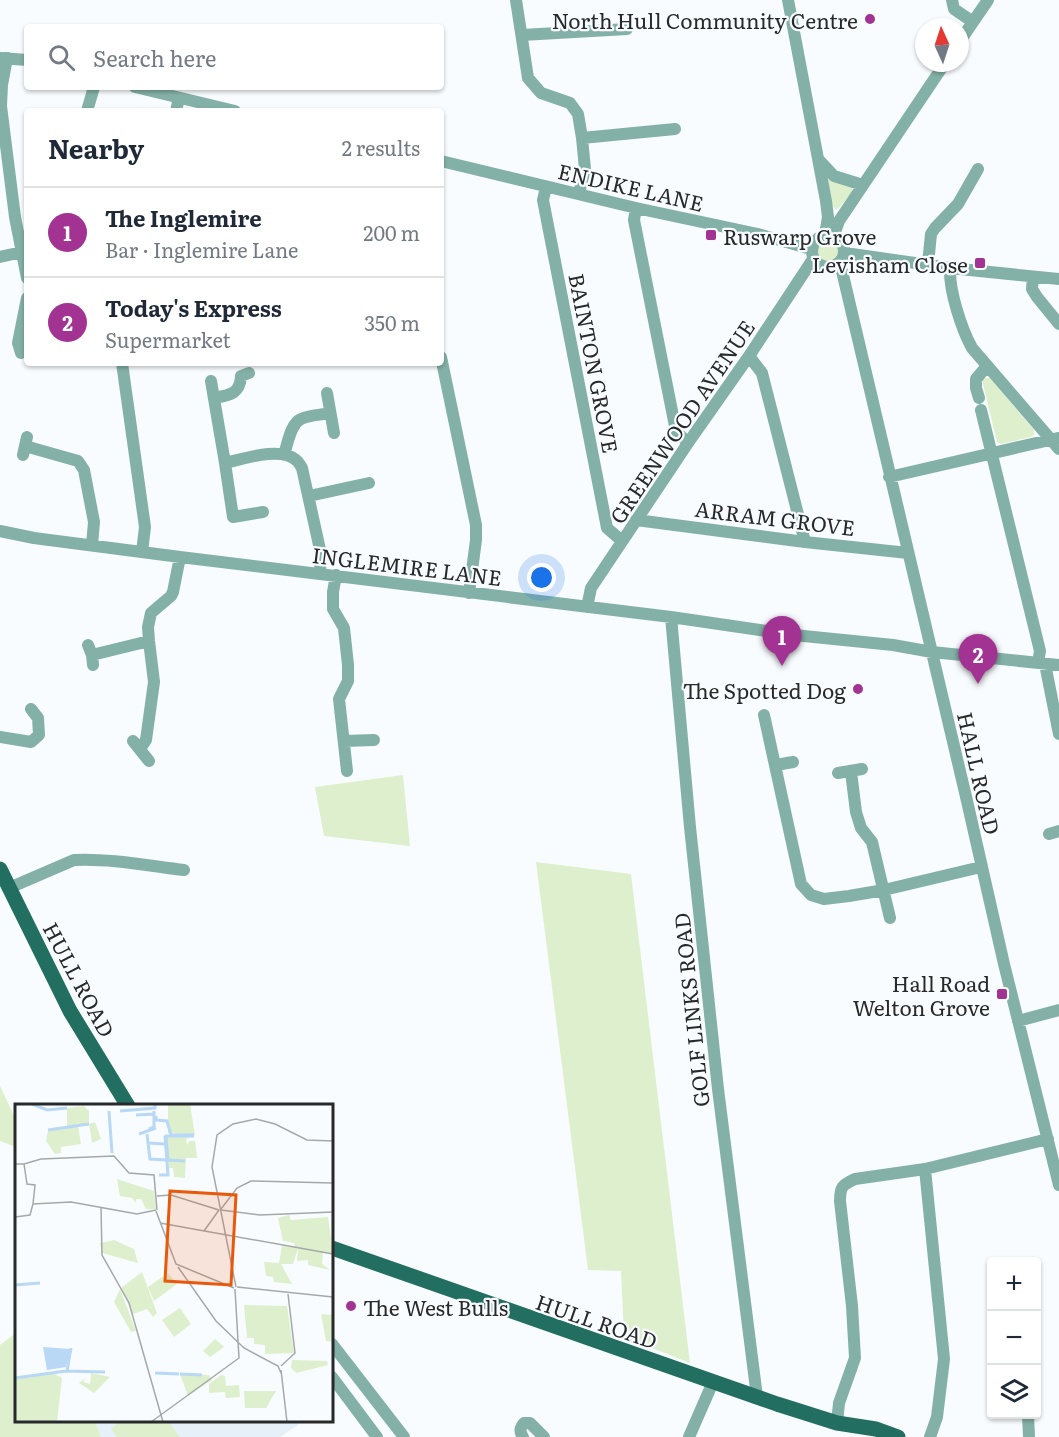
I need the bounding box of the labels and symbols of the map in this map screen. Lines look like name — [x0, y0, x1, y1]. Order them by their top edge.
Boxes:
place label: North Hull Community Centre — [552, 4, 858, 35]
marker: North Hull Community Centre — [863, 12, 877, 26]
north arrow — [915, 18, 969, 72]
street label: ENDIKE LANE — [555, 154, 707, 218]
place label: Ruswarp Grove — [723, 220, 877, 251]
marker: Ruswarp Grove — [704, 228, 718, 242]
place label: Levisham Close — [812, 248, 968, 279]
marker: Levisham Close — [973, 256, 987, 270]
street label: BAINTON GROVE — [562, 270, 628, 456]
street label: GREENWOOD AVENUE — [601, 313, 761, 529]
street label: ARRAM GROVE — [693, 492, 857, 542]
street label: INGLEMIRE LANE — [311, 538, 503, 592]
your location — [527, 563, 556, 592]
pin: 1 — [762, 616, 802, 666]
pin: 2 — [958, 634, 998, 684]
place label: The Spotted Dog — [683, 674, 846, 705]
marker: The Spotted Dog — [851, 682, 865, 696]
street label: HALL ROAD — [951, 709, 1009, 837]
street label: GOLF LINKS ROAD — [664, 911, 716, 1109]
street label: HULL ROAD — [37, 916, 123, 1042]
place label: Hall Road Welton Grove — [853, 967, 990, 1022]
marker: Hall Road Welton Grove — [995, 987, 1009, 1001]
inset map — [15, 1104, 333, 1422]
street label: HULL ROAD — [532, 1285, 662, 1355]
place label: The West Bulls — [363, 1291, 508, 1322]
marker: The West Bulls — [344, 1299, 358, 1313]

